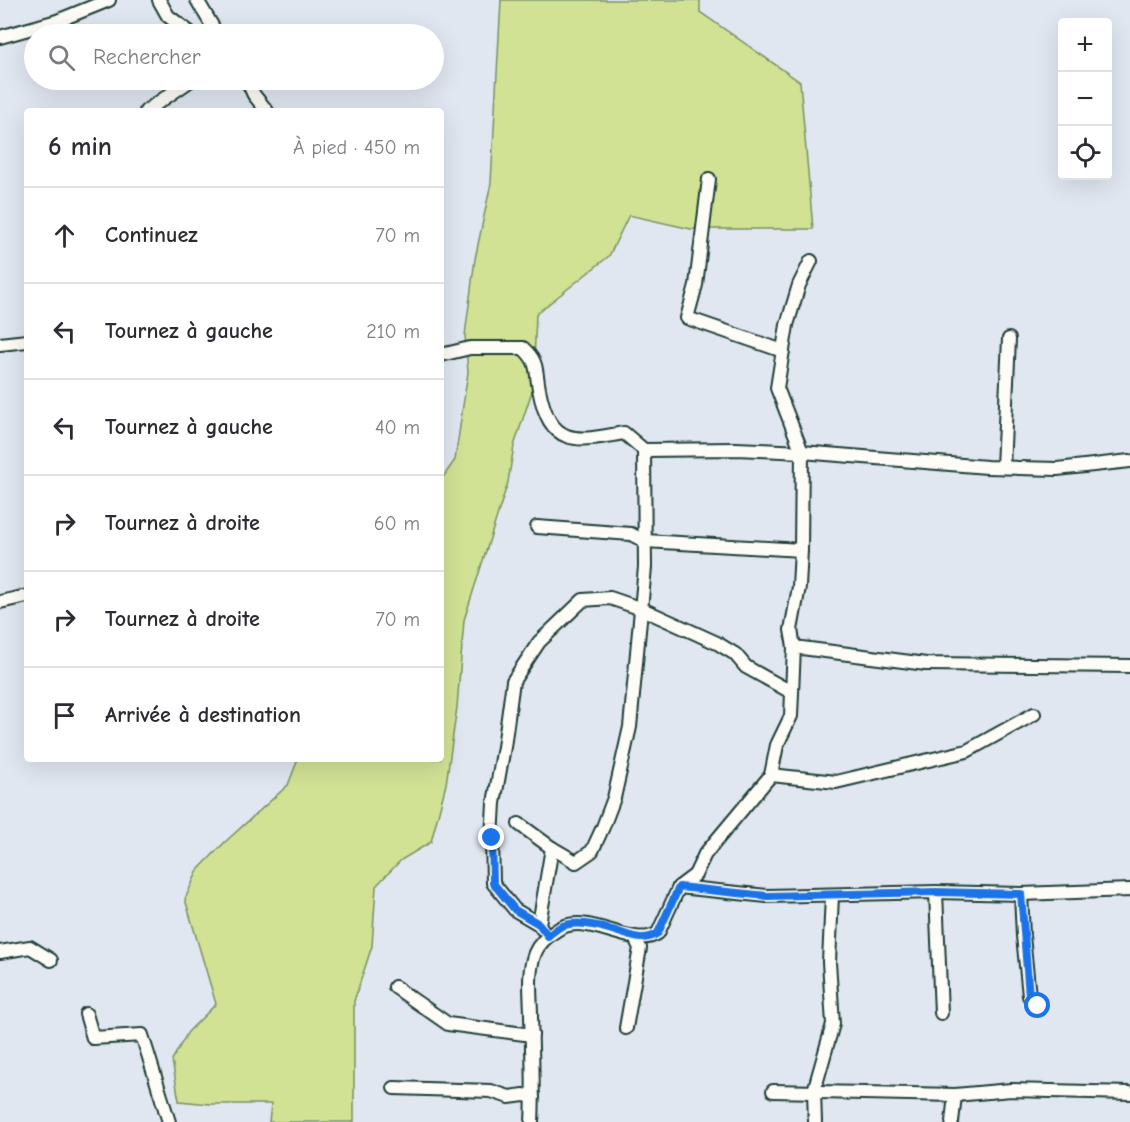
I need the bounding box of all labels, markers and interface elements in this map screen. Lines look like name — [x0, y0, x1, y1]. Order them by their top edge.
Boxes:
map controls — [1058, 18, 1112, 180]
button: + — [1058, 18, 1112, 72]
search box — [24, 24, 444, 90]
icon: search — [45, 41, 78, 74]
text: Rechercher — [93, 44, 201, 70]
button: − — [1058, 72, 1112, 126]
button: locate — [1058, 126, 1112, 180]
text: 6 min — [48, 132, 112, 162]
text: À pied · 450 m — [293, 136, 420, 159]
icon: ahead — [48, 219, 81, 252]
text: Continuez — [105, 222, 198, 248]
text: 70 m — [375, 224, 420, 247]
icon: left — [48, 315, 81, 348]
text: Tournez à gauche — [105, 318, 273, 344]
text: 210 m — [366, 320, 420, 343]
icon: left — [48, 411, 81, 444]
text: Tournez à gauche — [105, 414, 273, 440]
text: 40 m — [375, 416, 420, 439]
icon: right — [48, 507, 81, 540]
text: Tournez à droite — [105, 510, 260, 536]
text: 60 m — [374, 512, 420, 535]
icon: right — [48, 603, 81, 636]
text: Tournez à droite — [105, 606, 260, 632]
text: 70 m — [375, 608, 420, 631]
icon: arrive — [48, 699, 81, 732]
text: Arrivée à destination — [105, 702, 301, 728]
route end — [478, 824, 504, 850]
route start — [1024, 992, 1050, 1018]

